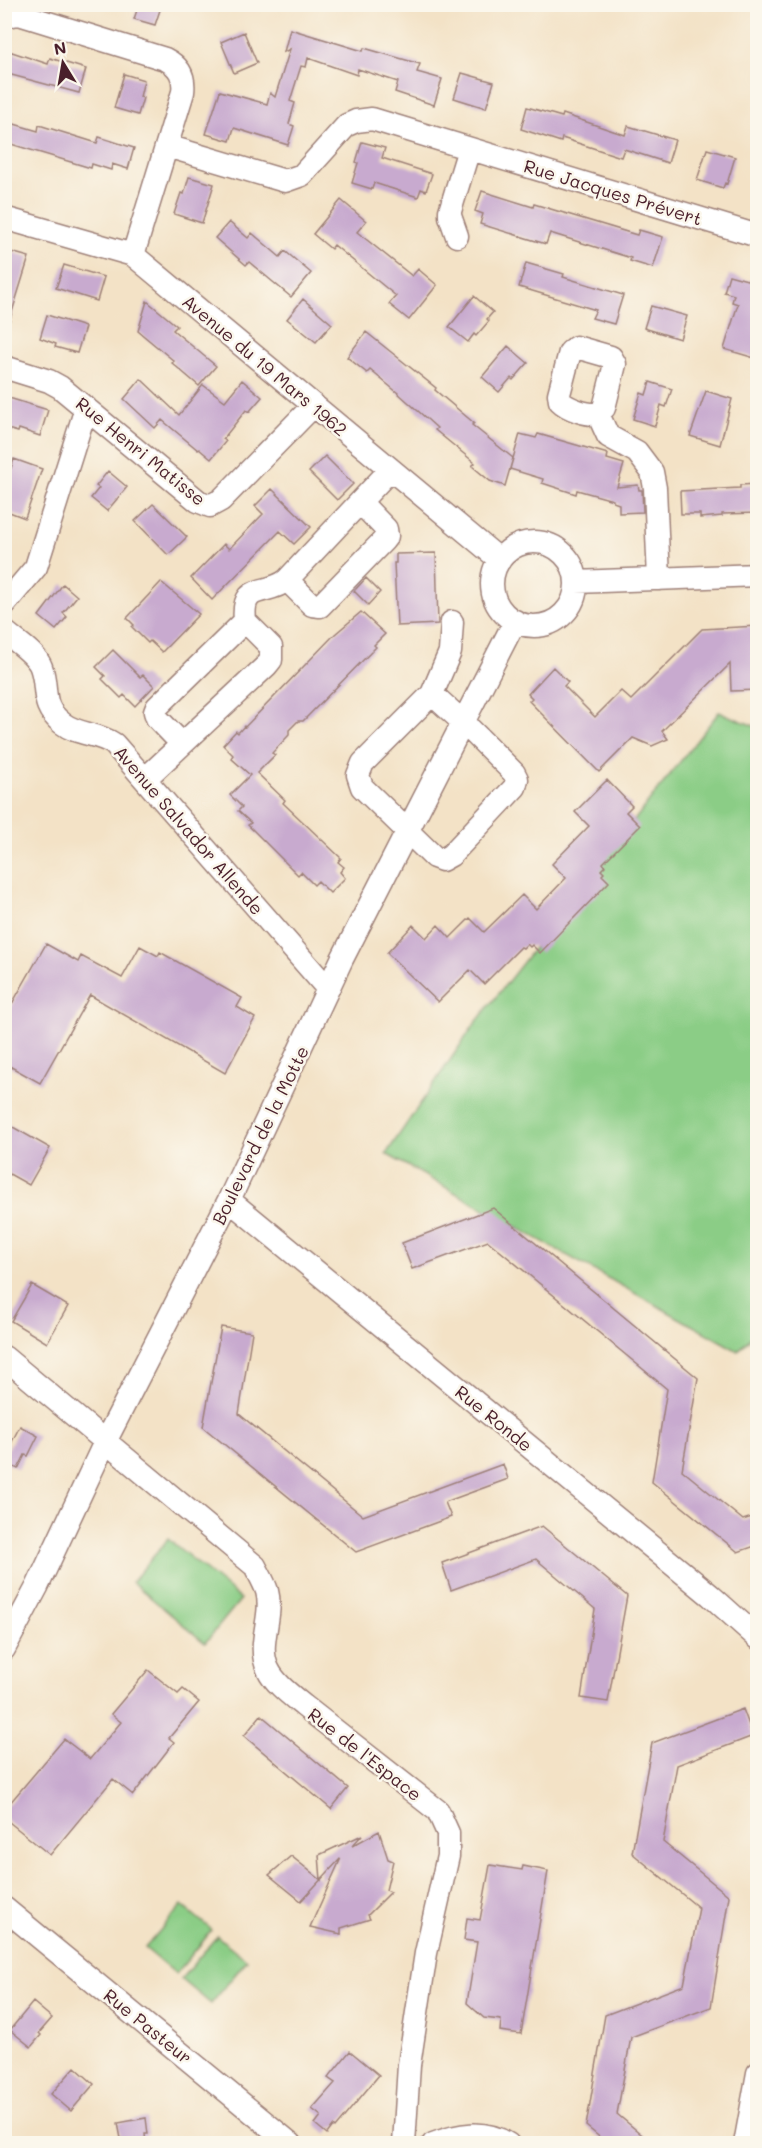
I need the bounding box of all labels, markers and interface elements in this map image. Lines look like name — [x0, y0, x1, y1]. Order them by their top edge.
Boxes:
north arrow — [33, 33, 93, 93]
text: N — [52, 36, 68, 59]
street label: Rue Jacques Prévert — [521, 153, 705, 231]
street label: Avenue du 19 Mars 1962 — [178, 289, 352, 441]
street label: Rue Henri Matisse — [71, 391, 211, 511]
street label: Avenue Salvador Allende — [109, 740, 269, 920]
street label: Boulevard de la Motte — [206, 1042, 314, 1228]
street label: Rue Ronde — [450, 1379, 538, 1457]
street label: Rue de l'Espace — [303, 1702, 427, 1806]
street label: Rue Pasteur — [99, 1983, 197, 2069]

